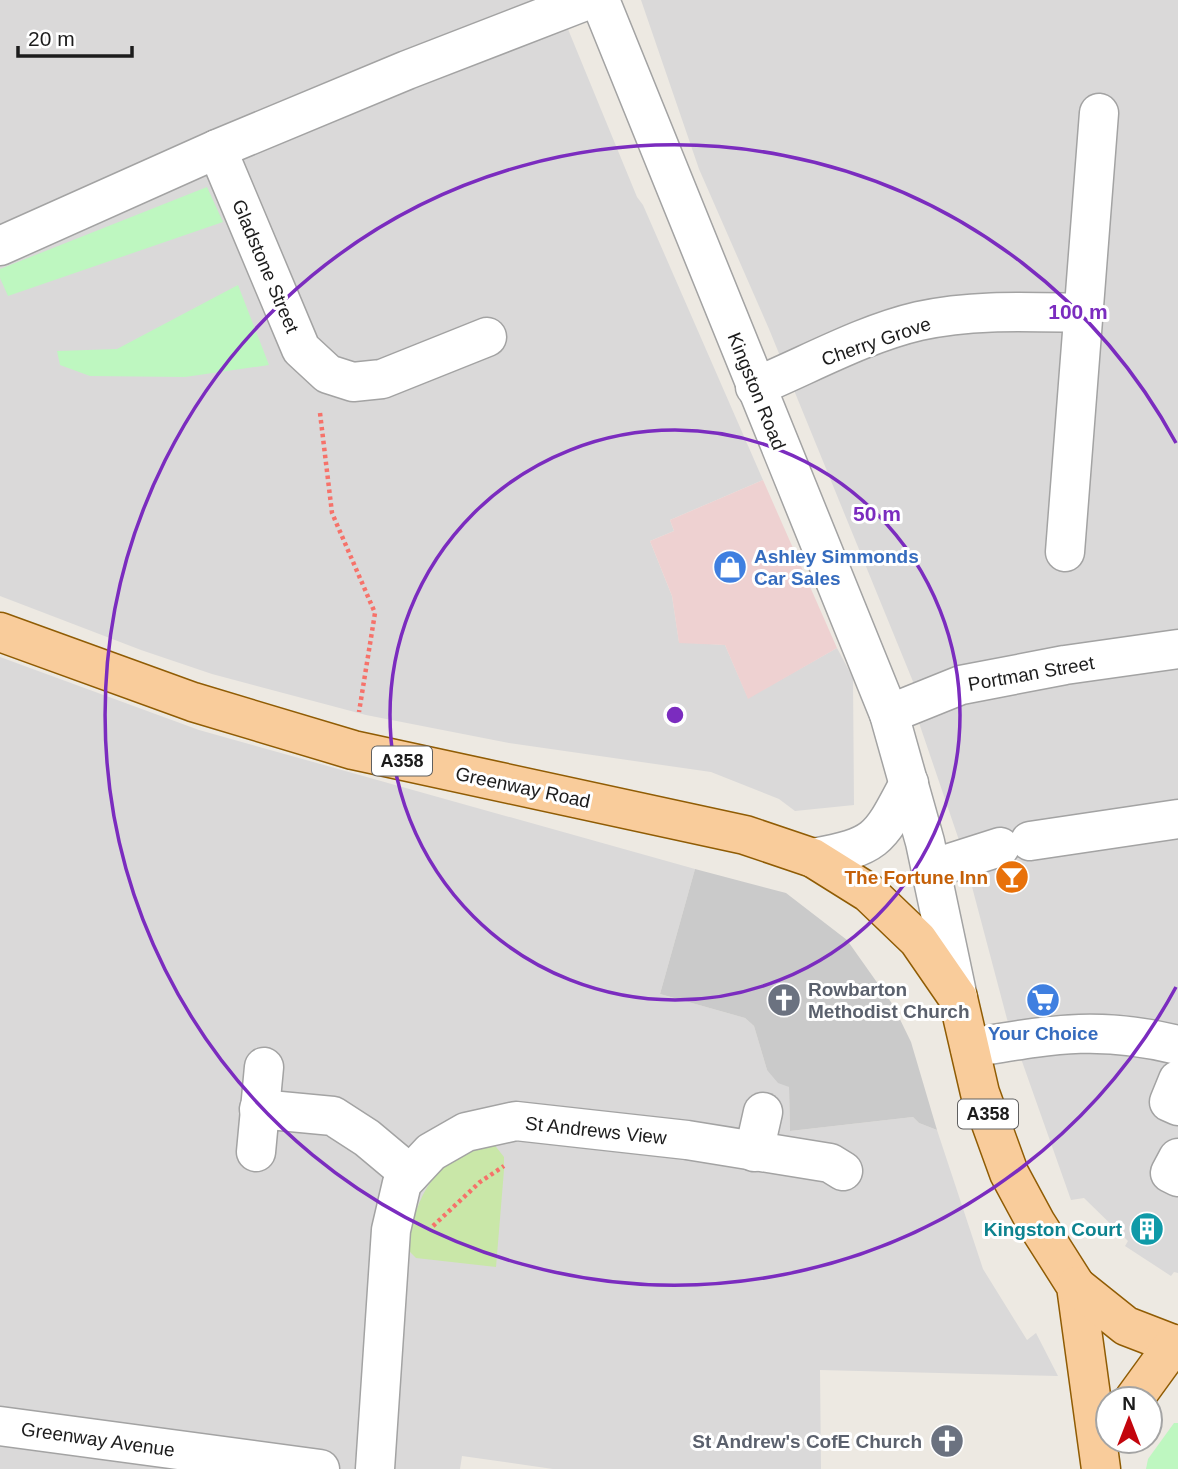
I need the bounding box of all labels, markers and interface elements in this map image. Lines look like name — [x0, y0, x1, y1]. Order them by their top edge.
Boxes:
scale bar — [18, 14, 131, 58]
text: 20 m — [28, 27, 75, 50]
street label: Gladstone Street — [228, 196, 303, 337]
text: 100 m — [1048, 300, 1108, 323]
street label: Cherry Grove — [819, 313, 933, 370]
street label: Kingston Road — [723, 329, 790, 453]
text: 50 m — [853, 502, 901, 525]
place label: Ashley Simmonds Car Sales — [754, 546, 919, 589]
shop icon: Ashley Simmonds Car Sales — [711, 548, 749, 586]
street label: Portman Street — [966, 652, 1097, 695]
centre of rings — [663, 703, 687, 727]
road number: A358 — [372, 746, 432, 776]
street label: Greenway Road — [454, 763, 592, 812]
bar icon: The Fortune Inn — [993, 858, 1031, 896]
place label: The Fortune Inn — [844, 867, 988, 888]
place label: Rowbarton Methodist Church — [808, 979, 970, 1022]
church icon: Rowbarton Methodist Church — [765, 981, 803, 1019]
supermarket icon: Your Choice — [1024, 981, 1062, 1019]
place label: Your Choice — [988, 1023, 1098, 1044]
road number: A358 — [958, 1100, 1018, 1128]
street label: St Andrews View — [524, 1113, 668, 1148]
building icon: Kingston Court — [1128, 1210, 1166, 1248]
place label: Kingston Court — [984, 1219, 1123, 1240]
north arrow — [1094, 1385, 1164, 1455]
text: N — [1122, 1393, 1136, 1414]
street label: Greenway Avenue — [20, 1418, 176, 1461]
church icon: St Andrew's CofE Church — [928, 1422, 966, 1460]
place label: St Andrew's CofE Church — [692, 1431, 922, 1452]

